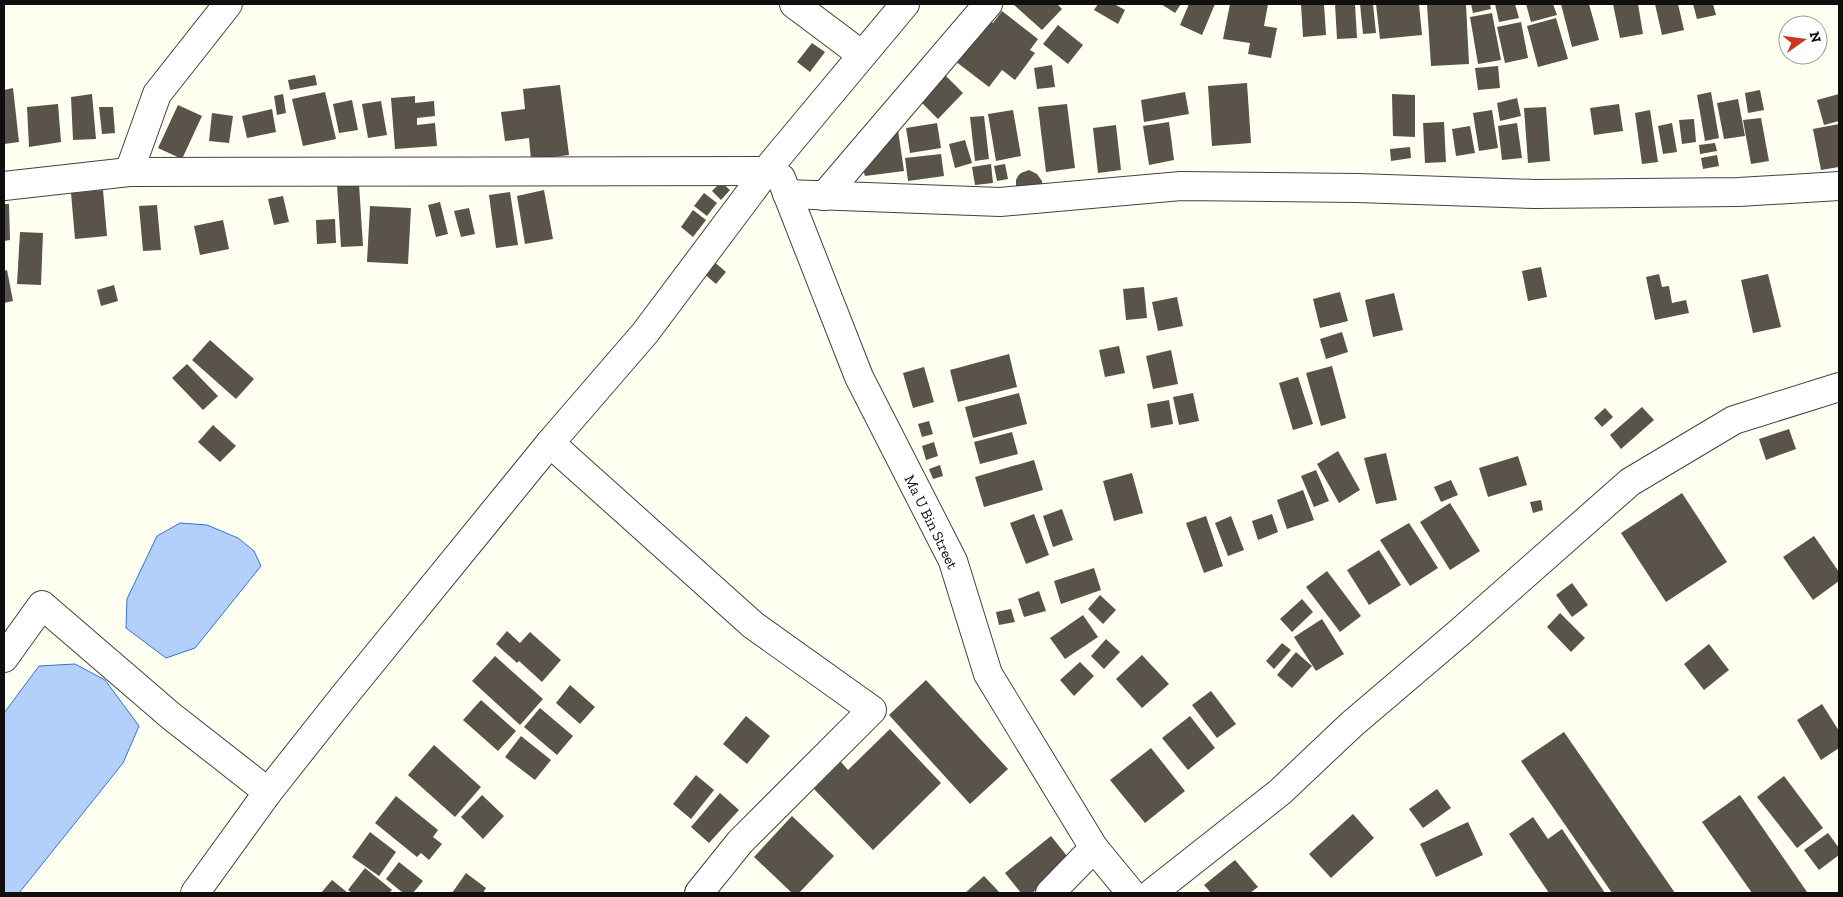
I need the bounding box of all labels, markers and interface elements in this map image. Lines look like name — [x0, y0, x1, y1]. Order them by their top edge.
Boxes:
north arrow — [1778, 15, 1828, 65]
text: N — [1806, 30, 1825, 45]
street label: Ma U Bin Street — [900, 472, 962, 572]

